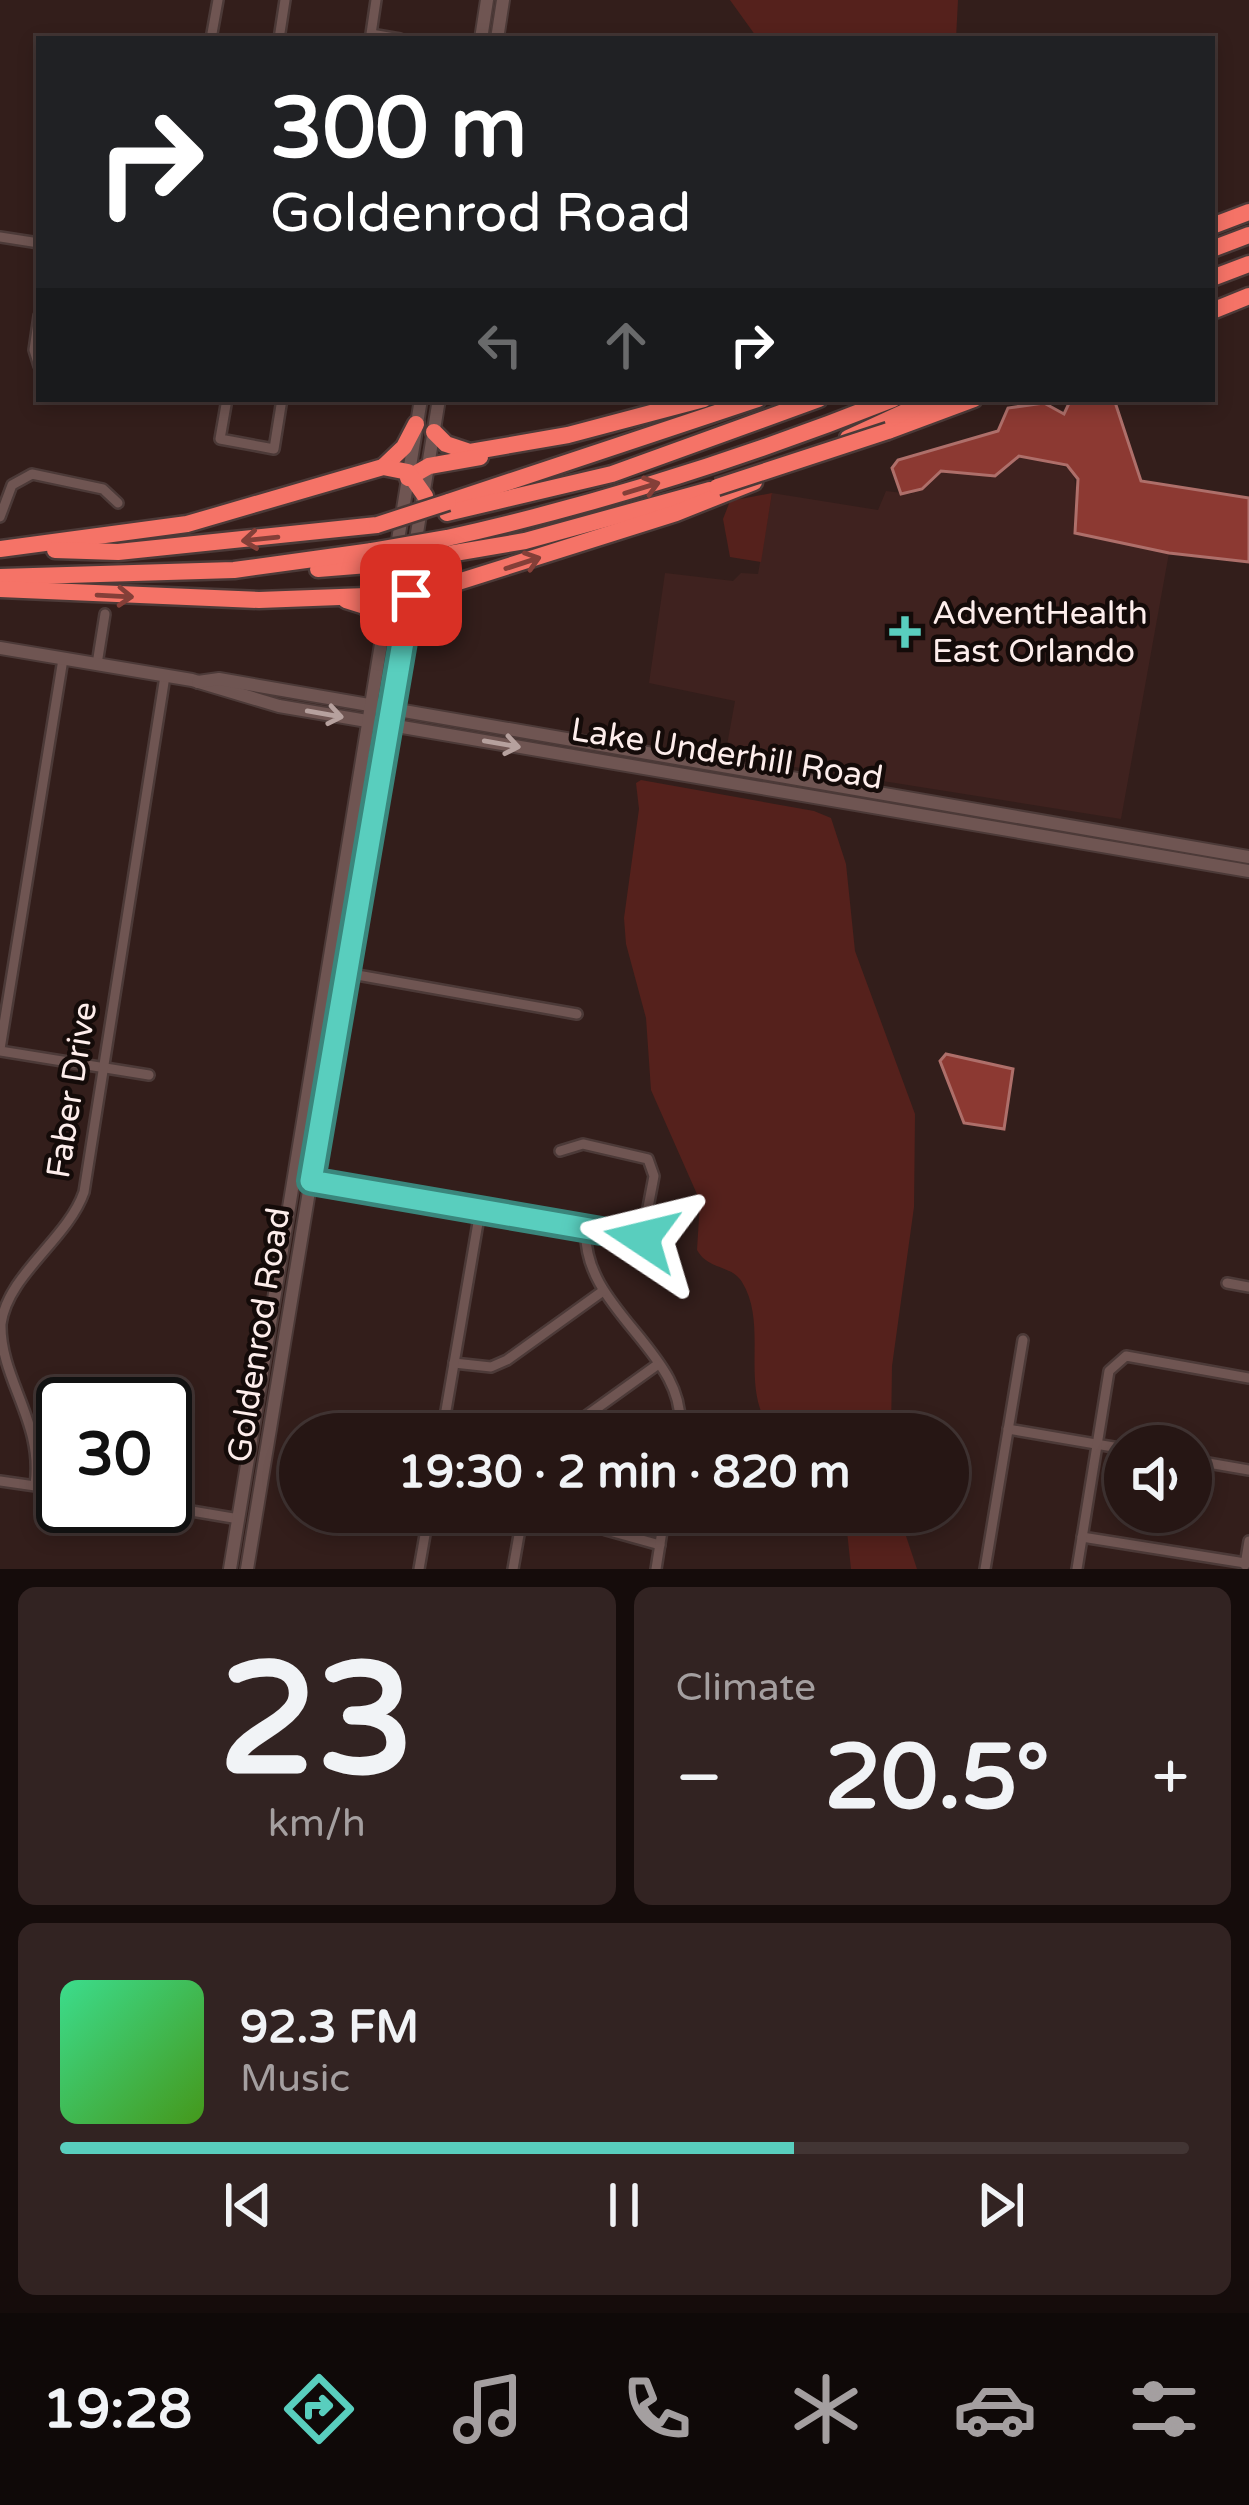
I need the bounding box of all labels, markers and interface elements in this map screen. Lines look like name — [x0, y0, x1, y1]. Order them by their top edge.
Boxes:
text: 300 m — [270, 79, 527, 180]
icon: right — [72, 84, 228, 240]
text: Goldenrod Road — [270, 181, 691, 246]
icon: left — [467, 312, 533, 378]
icon: ahead — [593, 312, 659, 378]
icon: right — [719, 312, 785, 378]
one-way arrow — [622, 476, 660, 498]
one-way arrow — [242, 528, 281, 550]
pin — [360, 544, 462, 646]
one-way arrow — [503, 551, 541, 573]
icon: arrive — [378, 562, 444, 628]
one-way arrow — [95, 585, 134, 608]
place label: AdventHealth East Orlando — [932, 594, 1148, 671]
marker: AdventHealth East Orlando — [889, 616, 921, 648]
one-way arrow — [305, 704, 344, 726]
street label: Lake Underhill Road — [568, 710, 886, 798]
one-way arrow — [482, 734, 521, 756]
street label: Faber Drive — [39, 999, 105, 1181]
position arrow — [579, 1175, 705, 1301]
street label: Goldenrod Road — [220, 1205, 298, 1465]
speed limit sign: 30 — [36, 1377, 192, 1533]
map controls — [1104, 1425, 1212, 1533]
button: sound — [1104, 1425, 1212, 1533]
text: 19:30 · 2 min · 820 m — [398, 1446, 850, 1500]
text: 23 — [219, 1628, 415, 1816]
text: Climate — [676, 1664, 816, 1711]
text: 20.5° — [825, 1724, 1050, 1833]
text: − — [676, 1738, 723, 1818]
text: + — [1152, 1738, 1189, 1818]
text: km/h — [268, 1800, 366, 1847]
text: 92.3 FM — [240, 2001, 419, 2055]
text: Music — [240, 2055, 350, 2102]
icon: previous — [215, 2172, 281, 2238]
icon: pause — [591, 2172, 657, 2238]
icon: next — [968, 2172, 1034, 2238]
icon: directions — [277, 2367, 361, 2451]
icon: music — [446, 2367, 530, 2451]
icon: phone — [615, 2367, 699, 2451]
icon: climate — [784, 2367, 868, 2451]
icon: car — [953, 2367, 1037, 2451]
icon: filters — [1122, 2367, 1206, 2451]
text: 19:28 — [43, 2377, 192, 2442]

